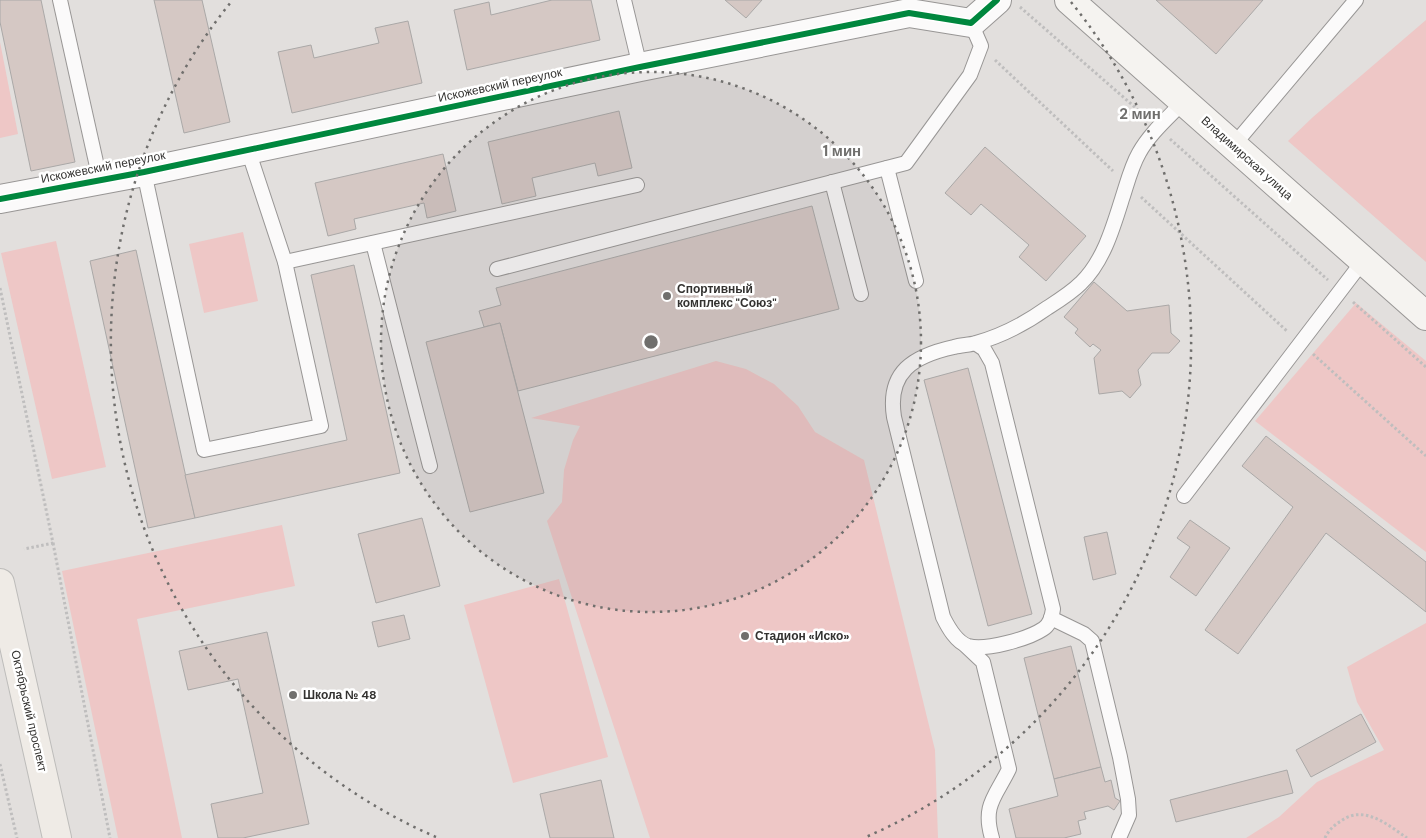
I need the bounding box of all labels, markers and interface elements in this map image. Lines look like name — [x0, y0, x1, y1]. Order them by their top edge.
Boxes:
street label: Искожевский переулок — [436, 64, 564, 106]
text: 2 мин — [1119, 104, 1161, 124]
street label: Владимирская улица — [1198, 113, 1296, 204]
text: 1 мин — [823, 141, 861, 161]
street label: Искожевский переулок — [39, 147, 167, 187]
place label: Спортивный комплекс "Союз" — [677, 281, 777, 311]
marker: Спортивный комплекс "Союз" — [661, 290, 673, 302]
centre of rings — [642, 333, 660, 351]
place label: Стадион «Иско» — [755, 628, 849, 644]
marker: Стадион «Иско» — [739, 630, 751, 642]
street label: Октябрьский проспект — [7, 649, 51, 774]
place label: Школа № 48 — [303, 687, 377, 703]
marker: Школа № 48 — [287, 689, 299, 701]

